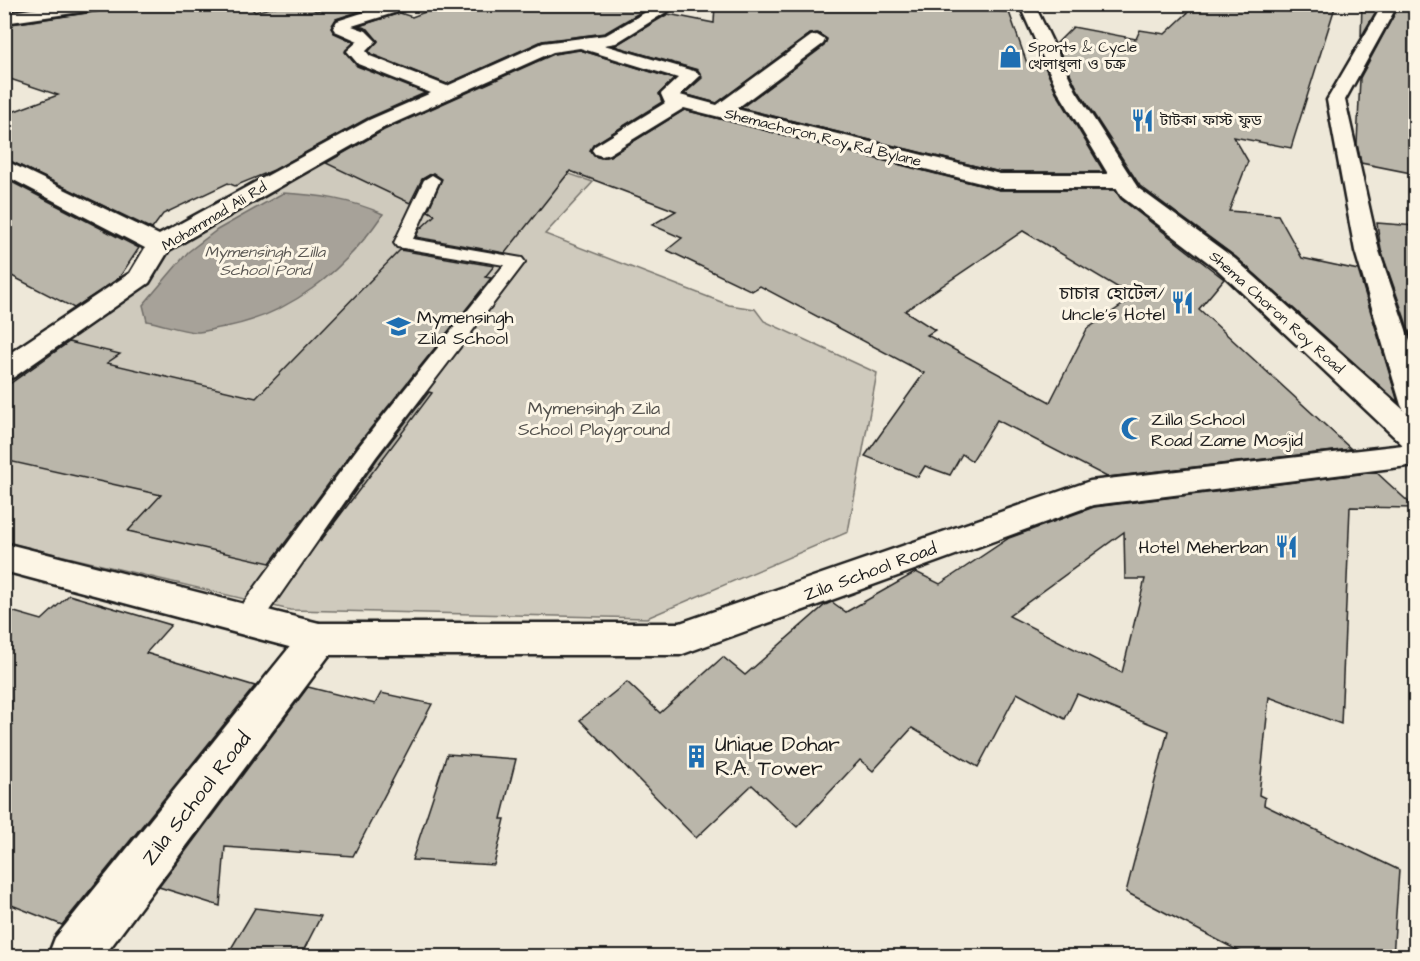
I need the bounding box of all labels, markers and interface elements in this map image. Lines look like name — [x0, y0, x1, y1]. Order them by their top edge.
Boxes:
place label: Sports & Cycle খেলাধুলা ও চক্র — [1028, 37, 1137, 75]
shop icon: Sports & Cycle খেলাধুলা ও চক্র — [997, 43, 1023, 69]
street label: Shemachoron Roy Rd Bylane — [722, 103, 924, 173]
restaurant icon: টাটকা ফাস্ট ফুড — [1129, 107, 1155, 133]
place label: টাটকা ফাস্ট ফুড — [1159, 110, 1262, 131]
street label: Mohammad Ali Rd — [158, 177, 271, 256]
water label: Mymensingh Zilla School Pond — [205, 241, 326, 281]
street label: Shema Choron Roy Road — [1204, 246, 1349, 380]
place label: চাচার হোটেল/ Uncle's Hotel — [1059, 281, 1165, 327]
restaurant icon: চাচার হোটেল/ Uncle's Hotel — [1170, 290, 1196, 316]
place label: Mymensingh Zila School — [417, 305, 514, 351]
school or university icon: Mymensingh Zila School — [386, 314, 412, 340]
park label: Mymensingh Zila School Playground — [518, 396, 670, 443]
place label: Zilla School Road Zame Mosjid — [1151, 407, 1303, 453]
mosque icon: Zilla School Road Zame Mosjid — [1120, 416, 1146, 442]
restaurant icon: Hotel Meherban — [1273, 534, 1299, 560]
place label: Hotel Meherban — [1138, 535, 1268, 560]
street label: Zila School Road — [800, 536, 940, 607]
street label: Zila School Road — [135, 725, 258, 871]
place label: Unique Dohar R.A. Tower — [715, 730, 840, 783]
building icon: Unique Dohar R.A. Tower — [684, 743, 710, 769]

